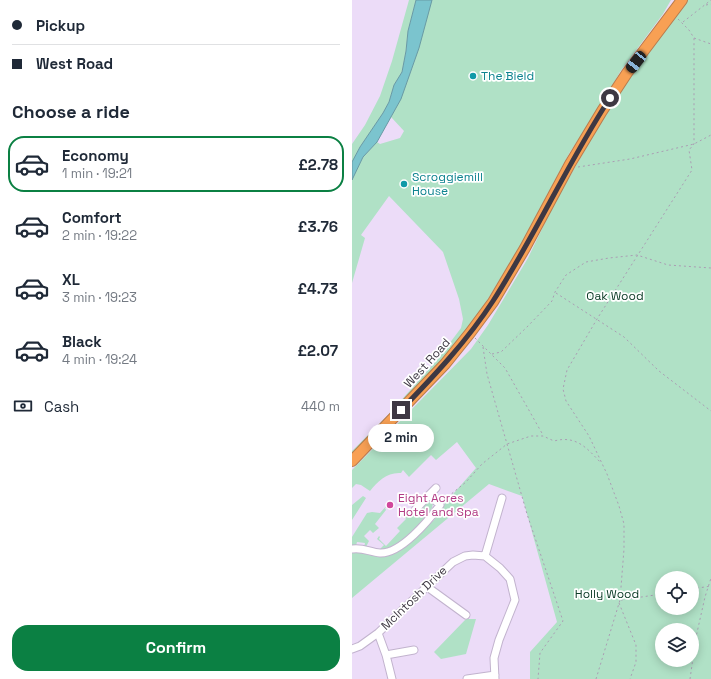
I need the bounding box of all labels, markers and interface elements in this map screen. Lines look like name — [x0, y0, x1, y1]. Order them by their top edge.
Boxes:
text: Pickup — [36, 16, 85, 35]
car — [624, 49, 648, 75]
text: West Road — [36, 54, 113, 73]
place label: The Bield — [481, 68, 534, 84]
marker: The Bield — [468, 71, 478, 81]
route start — [601, 89, 619, 107]
text: Choose a ride — [12, 100, 130, 123]
icon: car — [14, 146, 50, 182]
text: Economy — [62, 146, 129, 165]
text: £2.78 — [298, 155, 338, 174]
text: 1 min · 19:21 — [62, 165, 132, 182]
place label: Scroggiemill House — [412, 169, 483, 199]
marker: Scroggiemill House — [399, 179, 409, 189]
icon: car — [14, 208, 50, 244]
text: Comfort — [62, 208, 122, 227]
text: £3.76 — [298, 217, 338, 236]
text: 2 min · 19:22 — [62, 227, 137, 244]
icon: car — [14, 270, 50, 306]
text: XL — [62, 270, 80, 289]
text: £4.73 — [297, 279, 338, 298]
park label: Oak Wood — [586, 288, 644, 304]
text: 3 min · 19:23 — [62, 289, 137, 306]
icon: car — [14, 332, 50, 368]
text: Black — [62, 332, 102, 351]
street label: West Road — [400, 335, 454, 391]
text: £2.07 — [297, 341, 338, 360]
text: 4 min · 19:24 — [62, 351, 137, 368]
icon: cash — [12, 395, 34, 417]
text: Cash — [44, 397, 79, 416]
text: 440 m — [301, 398, 340, 415]
route end — [392, 401, 410, 419]
callout: 2 min — [368, 424, 434, 452]
text: 2 min — [384, 429, 418, 446]
place label: Eight Acres Hotel and Spa — [398, 490, 479, 520]
marker: Eight Acres Hotel and Spa — [385, 500, 395, 510]
street label: McIntosh Drive — [378, 562, 450, 634]
map controls — [655, 571, 699, 667]
button: locate — [655, 571, 699, 615]
park label: Holly Wood — [575, 586, 639, 602]
button: layers — [655, 623, 699, 667]
button: Confirm — [12, 625, 340, 671]

